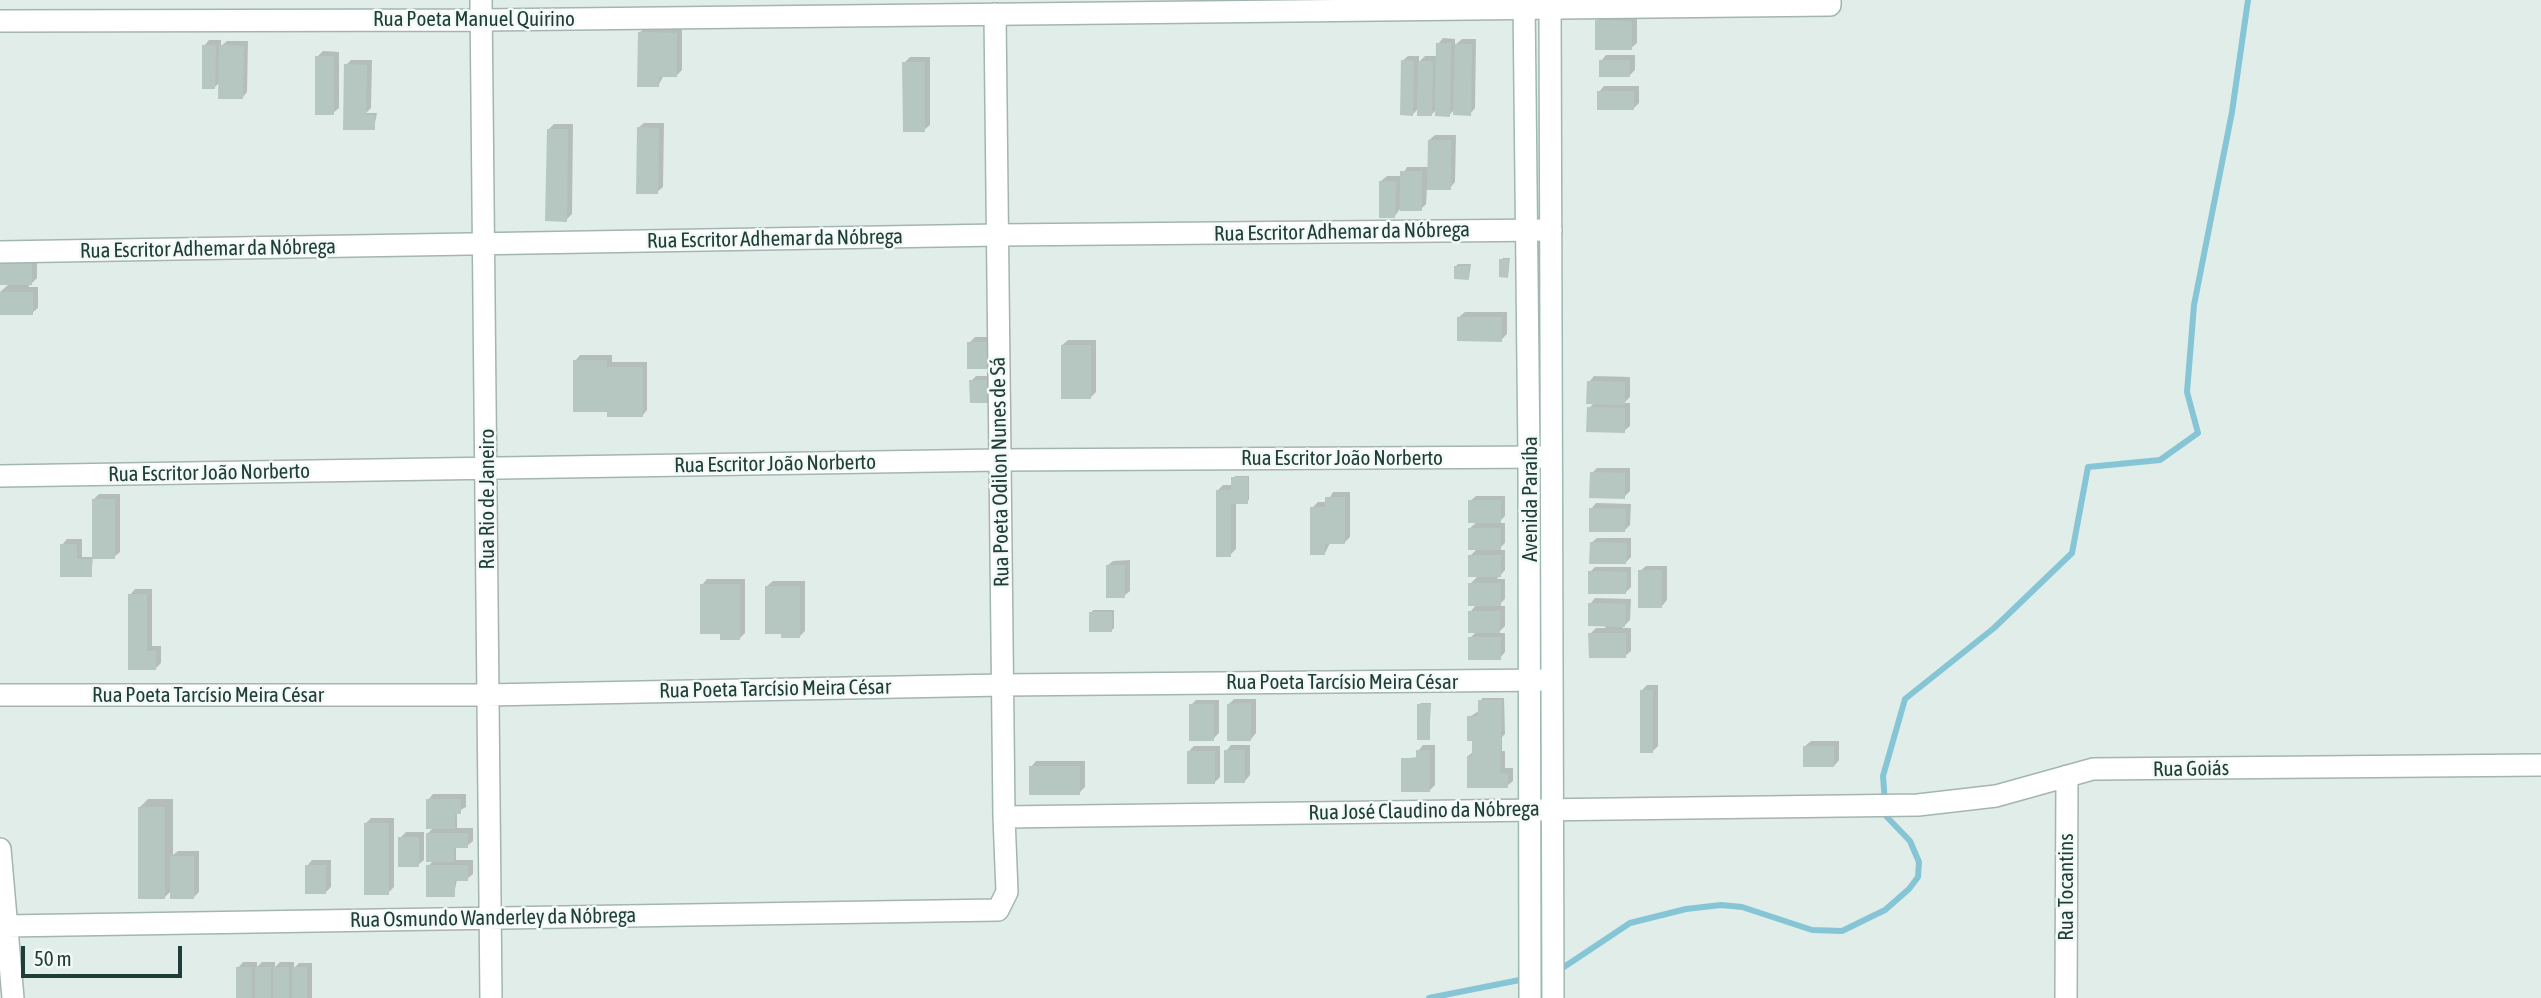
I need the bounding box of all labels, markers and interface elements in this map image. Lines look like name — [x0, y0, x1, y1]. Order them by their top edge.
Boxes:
street label: Rua Poeta Manuel Quirino — [373, 6, 575, 32]
street label: Rua Escritor Adhemar da Nóbrega — [1214, 217, 1470, 247]
street label: Rua Escritor Adhemar da Nóbrega — [647, 224, 903, 254]
street label: Rua Escritor Adhemar da Nóbrega — [80, 234, 336, 264]
street label: Rua Poeta Odilon Nunes de Sá — [985, 357, 1015, 587]
street label: Rua Rio de Janeiro — [474, 429, 500, 569]
street label: Avenida Paraíba — [1517, 436, 1543, 562]
street label: Rua Escritor João Norberto — [1241, 445, 1443, 471]
street label: Rua Escritor João Norberto — [674, 450, 876, 478]
street label: Rua Escritor João Norberto — [108, 459, 310, 487]
street label: Rua Poeta Tarcísio Meira César — [1226, 669, 1458, 695]
street label: Rua Poeta Tarcísio Meira César — [659, 674, 891, 704]
street label: Rua Poeta Tarcísio Meira César — [92, 682, 324, 708]
street label: Rua Goiás — [2153, 756, 2229, 782]
street label: Rua José Claudino da Nóbrega — [1308, 796, 1540, 826]
street label: Rua Tocantins — [2053, 833, 2079, 941]
street label: Rua Osmundo Wanderley da Nóbrega — [350, 903, 636, 933]
scale bar — [24, 932, 186, 976]
text: 50 m — [34, 946, 72, 970]

